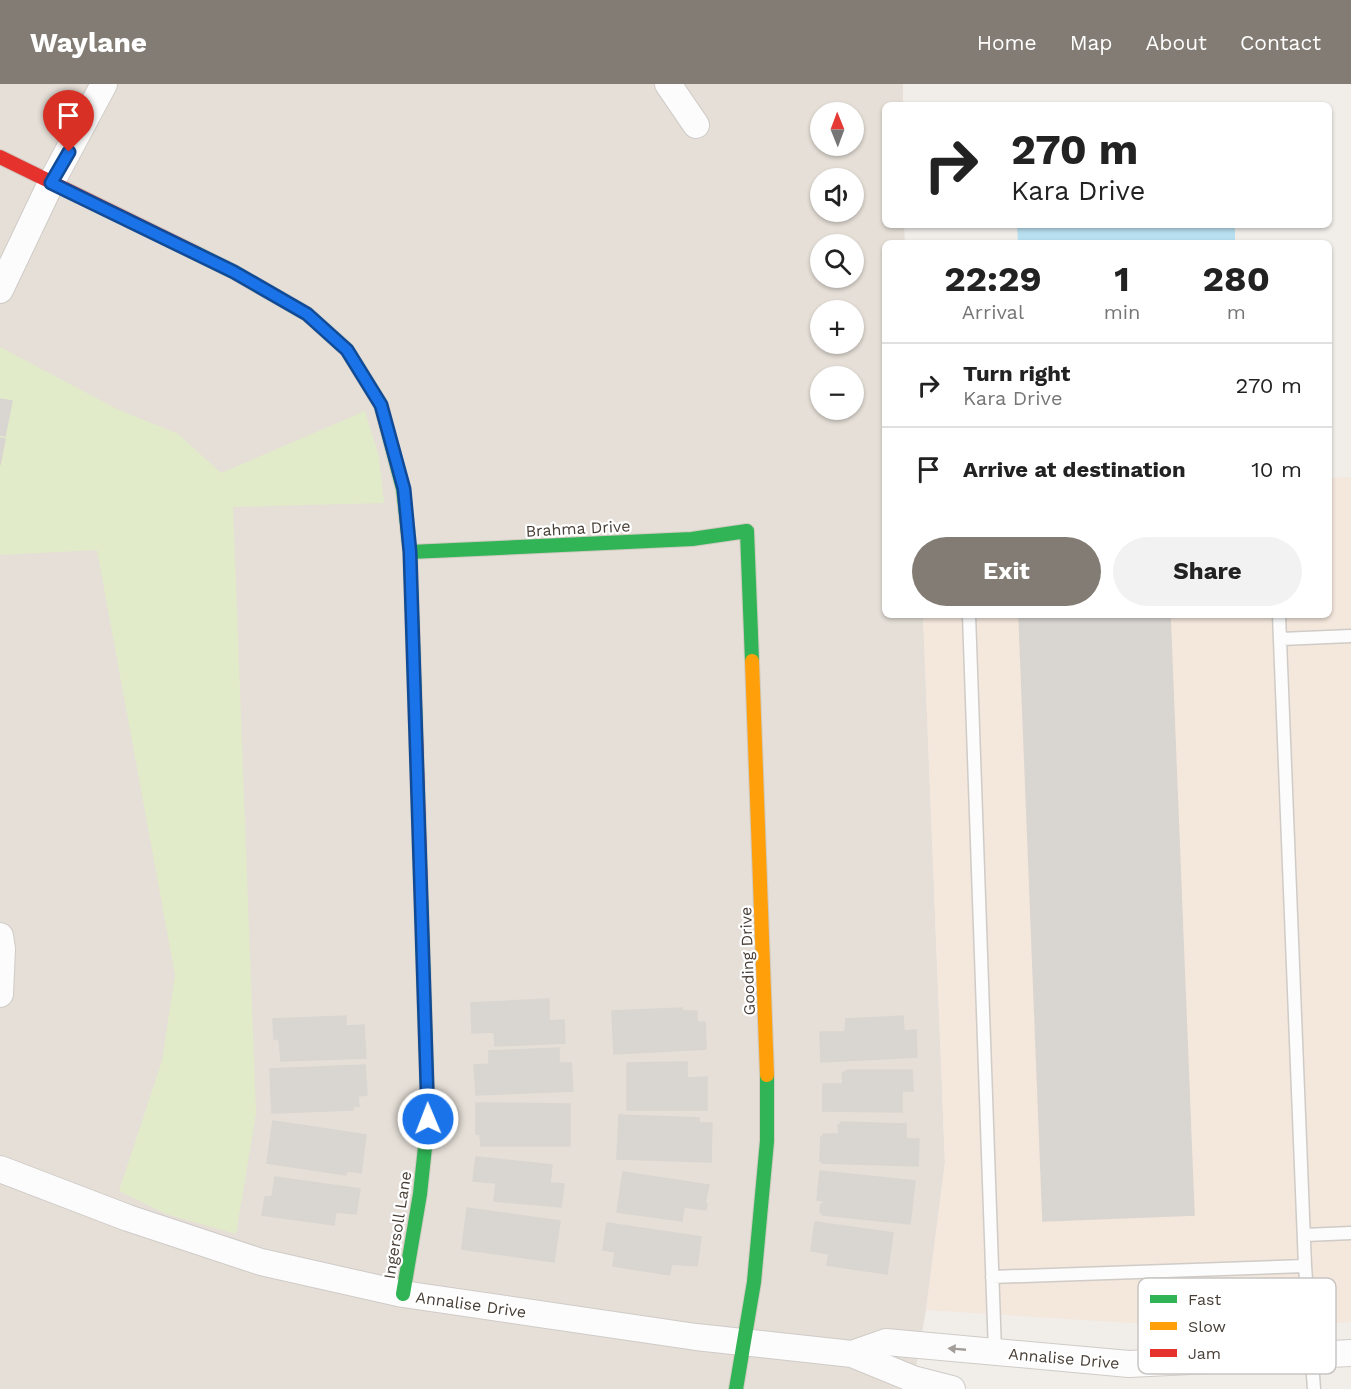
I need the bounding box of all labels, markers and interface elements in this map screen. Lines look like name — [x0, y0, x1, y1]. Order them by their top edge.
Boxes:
text: Waylane — [30, 26, 147, 59]
text: Home — [977, 30, 1037, 55]
text: Map — [1070, 30, 1113, 55]
text: About — [1146, 30, 1207, 55]
text: Contact — [1240, 30, 1321, 55]
pin — [43, 90, 94, 152]
icon: arrive — [52, 99, 85, 132]
north arrow — [810, 102, 864, 156]
map controls — [810, 102, 864, 420]
text: 270 m — [1011, 125, 1138, 174]
icon: right — [912, 126, 990, 204]
button: sound — [810, 168, 864, 222]
text: Kara Drive — [1011, 175, 1145, 207]
button: search — [810, 234, 864, 288]
text: 22:29 — [944, 258, 1042, 300]
text: 1 — [1114, 258, 1130, 300]
text: 280 — [1203, 258, 1270, 300]
button: + — [810, 300, 864, 354]
text: Arrival — [962, 300, 1024, 324]
text: min — [1104, 300, 1140, 324]
text: m — [1227, 300, 1246, 324]
text: Turn right — [963, 361, 1070, 386]
button: − — [810, 366, 864, 420]
icon: right — [912, 369, 945, 402]
text: 270 m — [1236, 373, 1302, 398]
text: Kara Drive — [963, 386, 1062, 410]
icon: arrive — [912, 453, 945, 486]
text: Arrive at destination — [963, 457, 1186, 482]
text: 10 m — [1251, 457, 1302, 482]
street label: Brahma Drive — [525, 516, 631, 541]
button: Exit — [912, 537, 1101, 606]
button: Share — [1113, 537, 1302, 606]
street label: Gooding Drive — [736, 906, 759, 1016]
position arrow — [396, 1087, 460, 1151]
street label: Ingersoll Lane — [380, 1170, 415, 1280]
legend — [1138, 1278, 1336, 1374]
street label: Annalise Drive — [414, 1287, 527, 1322]
text: Fast — [1188, 1290, 1221, 1309]
text: Slow — [1188, 1317, 1226, 1336]
one-way arrow — [948, 1344, 967, 1354]
street label: Annalise Drive — [1008, 1344, 1120, 1373]
text: Jam — [1188, 1344, 1221, 1363]

